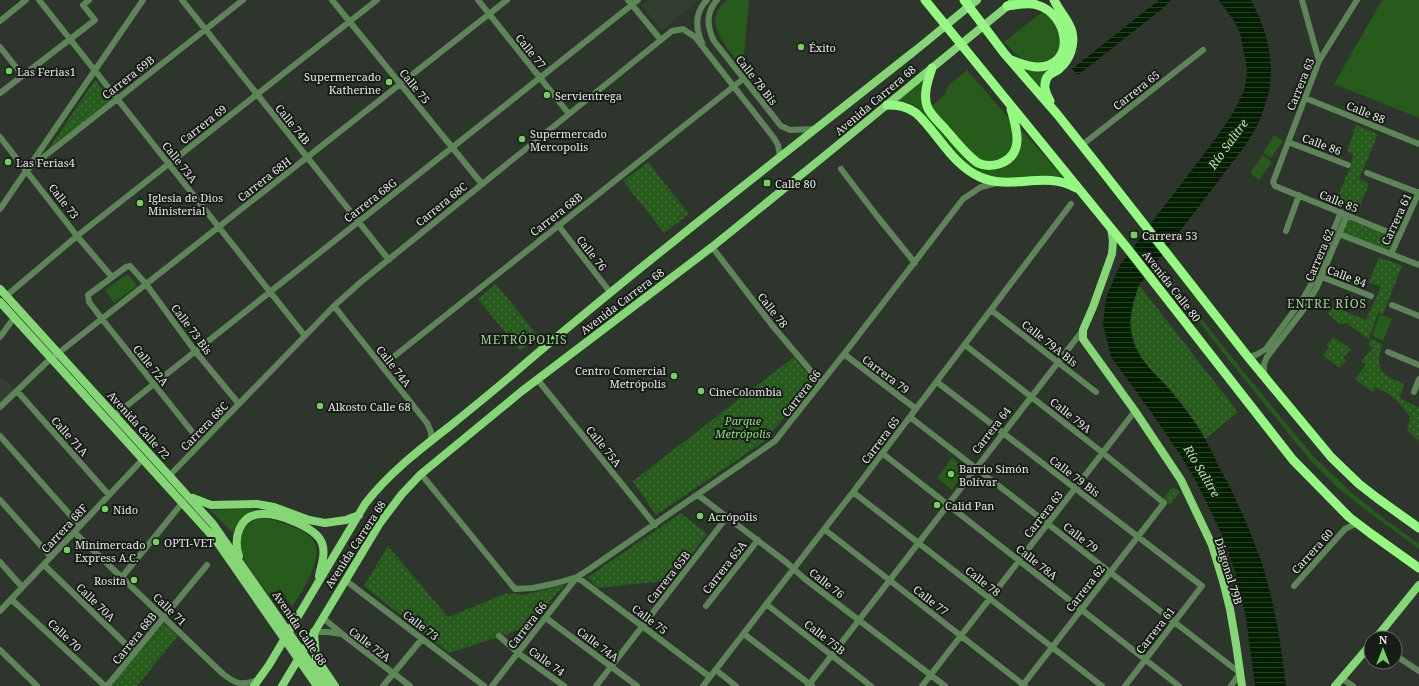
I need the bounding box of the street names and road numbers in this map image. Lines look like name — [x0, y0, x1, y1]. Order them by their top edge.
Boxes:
street label: Calle 77 — [512, 30, 550, 72]
street label: Carrera 69B — [99, 52, 157, 102]
street label: Calle 78 Bis — [733, 52, 781, 108]
street label: Carrera 63 — [1283, 55, 1317, 113]
street label: Avenida Carrera 68 — [831, 62, 919, 138]
street label: Calle 75 — [396, 65, 434, 107]
street label: Carrera 65 — [1110, 67, 1162, 113]
street label: Calle 88 — [1344, 97, 1388, 127]
street label: Carrera 69 — [177, 101, 229, 147]
street label: Calle 74B — [272, 101, 314, 147]
street label: Calle 86 — [1300, 130, 1344, 158]
street label: Calle 73A — [159, 138, 201, 186]
street label: Carrera 68H — [234, 153, 294, 205]
street label: Carrera 68G — [340, 175, 400, 225]
street label: Carrera 68C — [412, 178, 470, 229]
street label: Calle 73 — [46, 180, 82, 222]
street label: Calle 85 — [1317, 186, 1361, 216]
street label: Carrera 68B — [527, 189, 585, 239]
street label: Carrera 61 — [1377, 191, 1415, 247]
street label: Carrera 62 — [1301, 227, 1337, 283]
street label: Calle 76 — [574, 232, 610, 274]
street label: Avenida Calle 80 — [1139, 247, 1205, 325]
street label: Calle 84 — [1325, 262, 1369, 290]
street label: Avenida Carrera 68 — [577, 265, 667, 337]
street label: Calle 78 — [755, 289, 791, 331]
street label: Calle 73 Bis — [168, 301, 216, 357]
street label: Calle 79A Bis — [1019, 316, 1081, 370]
street label: Calle 72A — [130, 341, 172, 389]
street label: Calle 74A — [373, 342, 415, 390]
street label: Carrera 79 — [859, 351, 913, 397]
street label: Carrera 66 — [778, 367, 824, 419]
street label: Avenida Calle 72 — [104, 388, 174, 462]
street label: Calle 79A — [1047, 394, 1095, 436]
street label: Carrera 68C — [177, 398, 231, 454]
street label: Carrera 64 — [968, 404, 1014, 456]
street label: Calle 71A — [48, 413, 92, 459]
street label: Carrera 65 — [857, 413, 903, 467]
street label: Calle 75A — [583, 422, 625, 470]
street label: Calle 79 Bis — [1047, 452, 1103, 500]
street label: Carrera 63 — [1020, 488, 1066, 540]
street label: Avenida Carrera 68 — [321, 497, 389, 591]
street label: Carrera 68F — [37, 500, 91, 556]
street label: Calle 79 — [1060, 519, 1102, 555]
street label: Carrera 60 — [1288, 525, 1336, 577]
street label: Diagonal 79B — [1212, 536, 1246, 606]
street label: Carrera 65A — [699, 537, 750, 597]
street label: Calle 78A — [1013, 541, 1061, 583]
street label: Carrera 65B — [643, 548, 693, 606]
street label: Carrera 62 — [1062, 562, 1108, 614]
street label: Calle 78 — [962, 563, 1004, 599]
street label: Calle 76 — [806, 565, 848, 601]
street label: Calle 70A — [73, 580, 119, 624]
street label: Calle 77 — [910, 582, 952, 618]
street label: Avenida Calle 68 — [270, 588, 330, 668]
street label: Calle 71 — [150, 589, 190, 629]
street label: Carrera 66 — [504, 599, 550, 651]
street label: Calle 75 — [629, 601, 671, 637]
street label: Carrera 61 — [1132, 604, 1178, 656]
street label: Calle 73 — [400, 607, 442, 643]
street label: Carrera 68B — [108, 609, 160, 667]
street label: Calle 70 — [45, 616, 85, 654]
street label: Calle 75B — [801, 616, 849, 658]
street label: Calle 72A — [346, 623, 394, 665]
street label: Calle 74A — [574, 623, 622, 665]
street label: Calle 74 — [526, 643, 568, 679]

